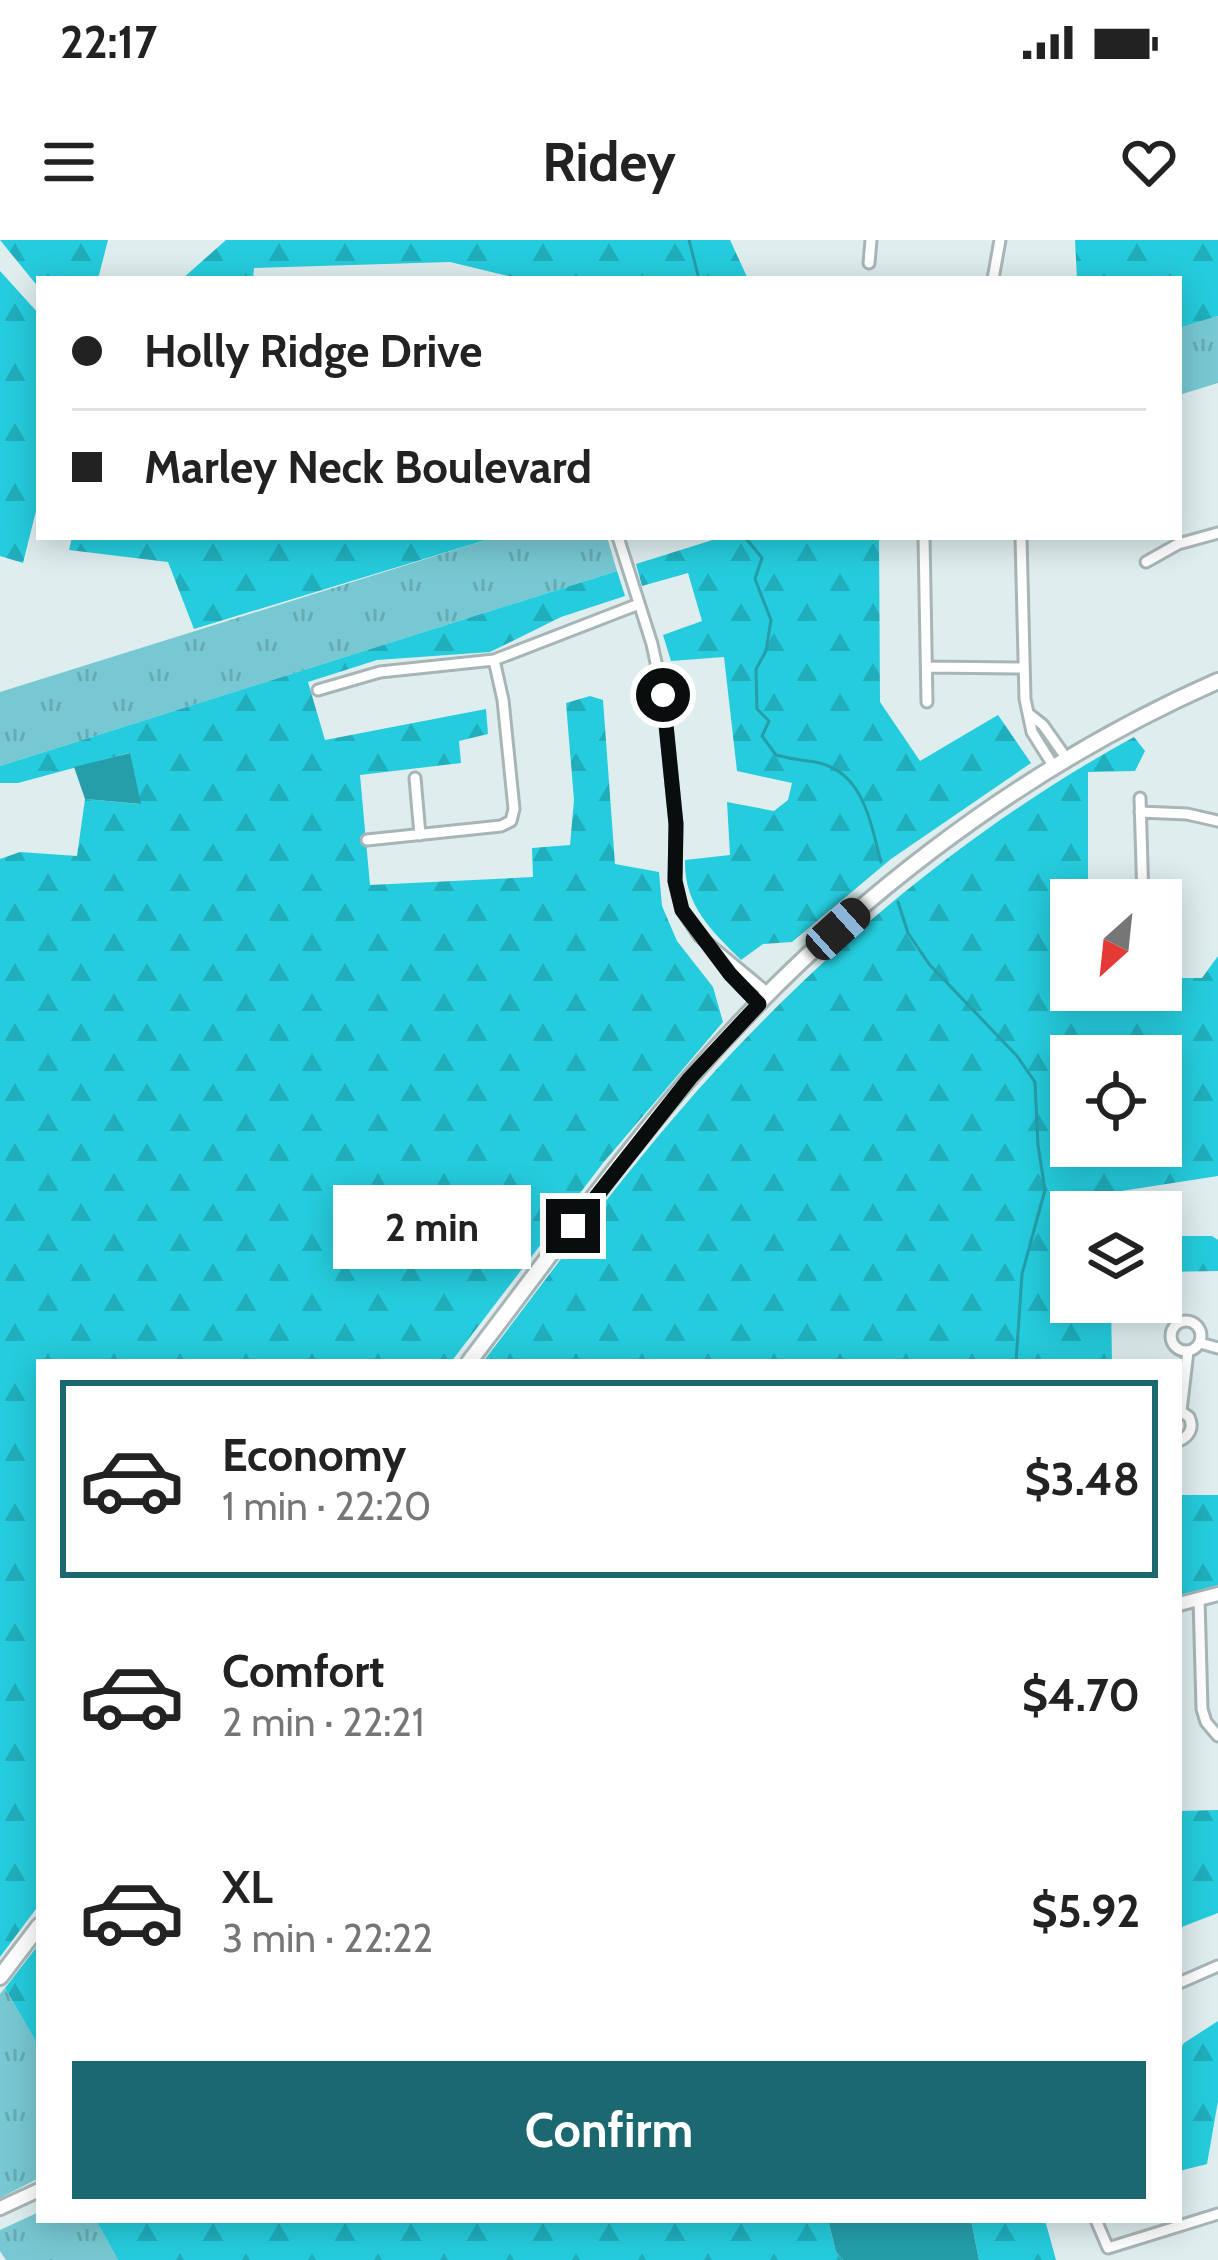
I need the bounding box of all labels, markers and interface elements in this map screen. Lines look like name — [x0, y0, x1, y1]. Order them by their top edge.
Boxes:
text: 22:17 — [60, 15, 157, 69]
icon: menu — [36, 129, 102, 195]
text: Ridey — [542, 129, 676, 195]
icon: heart — [1116, 129, 1182, 195]
text: Holly Ridge Drive — [144, 324, 482, 378]
text: Marley Neck Boulevard — [144, 440, 592, 494]
route start — [636, 668, 690, 722]
north arrow — [1050, 879, 1182, 1011]
map controls — [1050, 879, 1182, 1323]
car — [799, 892, 877, 966]
button: locate — [1050, 1035, 1182, 1167]
callout: 2 min — [333, 1184, 531, 1268]
button: layers — [1050, 1191, 1182, 1323]
route end — [546, 1199, 600, 1253]
text: 2 min — [385, 1203, 479, 1251]
icon: car — [78, 1425, 186, 1533]
text: Economy — [222, 1428, 406, 1482]
text: $3.48 — [1025, 1452, 1140, 1506]
text: 1 min · 22:20 — [222, 1482, 431, 1530]
icon: car — [78, 1641, 186, 1749]
text: Comfort — [222, 1644, 385, 1698]
text: $4.70 — [1022, 1668, 1140, 1722]
text: 2 min · 22:21 — [222, 1698, 424, 1746]
icon: car — [78, 1857, 186, 1965]
text: XL — [222, 1860, 273, 1914]
text: $5.92 — [1031, 1884, 1140, 1938]
text: 3 min · 22:22 — [222, 1914, 433, 1962]
button: Confirm — [72, 2061, 1146, 2199]

